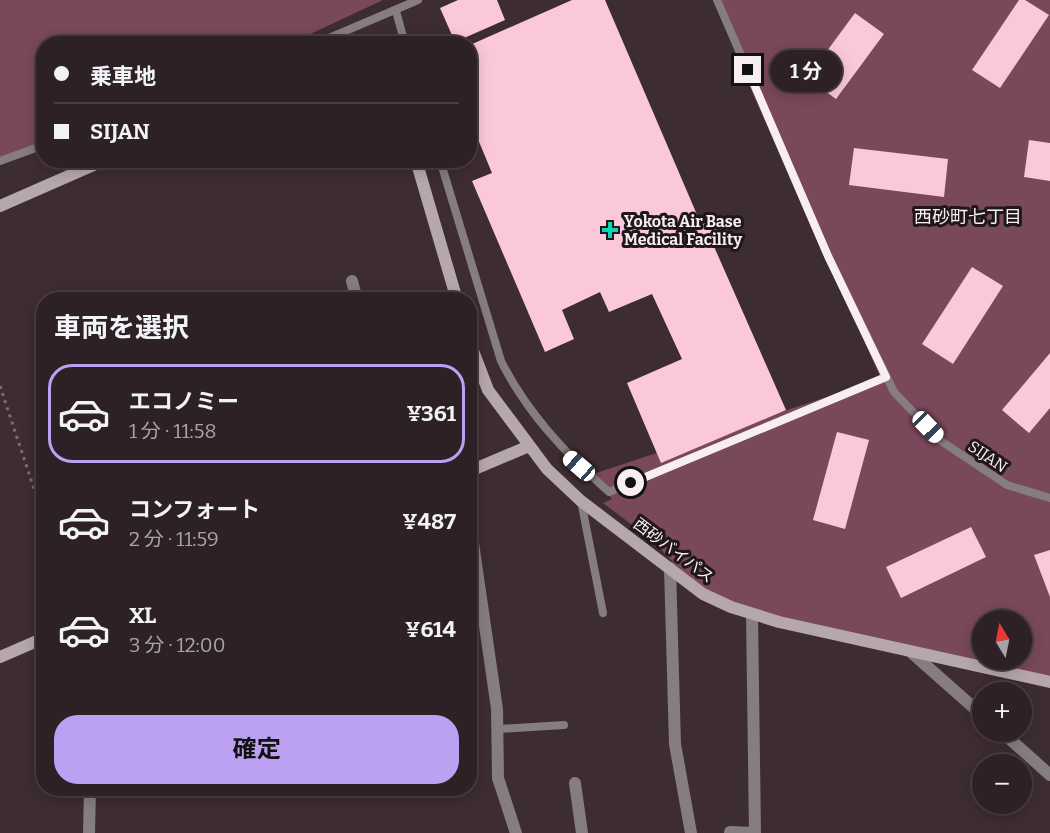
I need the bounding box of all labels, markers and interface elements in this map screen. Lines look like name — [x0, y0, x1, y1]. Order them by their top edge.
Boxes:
callout: 1 分 — [769, 49, 841, 91]
route end — [734, 56, 761, 83]
text: 1 分 — [790, 59, 822, 83]
text: 乗車地 — [90, 63, 156, 90]
text: SIJAN — [90, 118, 150, 145]
district label: 西砂町七丁目 — [914, 206, 1022, 228]
place label: Yokota Air Base Medical Facility — [624, 212, 742, 249]
marker: Yokota Air Base Medical Facility — [601, 221, 619, 239]
text: 車両を選択 — [54, 312, 189, 344]
icon: car — [57, 387, 111, 441]
text: エコノミー — [129, 388, 239, 415]
text: ¥361 — [406, 400, 456, 427]
car — [909, 408, 947, 446]
text: 1 分 · 11:58 — [129, 419, 217, 443]
street label: SIJAN — [965, 437, 1011, 476]
car — [560, 447, 598, 485]
route start — [617, 469, 644, 496]
icon: car — [57, 495, 111, 549]
text: コンフォート — [129, 496, 260, 523]
text: ¥487 — [402, 508, 456, 535]
street label: 西砂バイパス — [630, 514, 718, 587]
text: 2 分 · 11:59 — [129, 527, 219, 551]
text: XL — [129, 602, 156, 629]
icon: car — [57, 603, 111, 657]
north arrow — [972, 610, 1032, 670]
map controls — [972, 610, 1032, 814]
text: ¥614 — [405, 616, 456, 643]
text: 3 分 · 12:00 — [129, 633, 225, 657]
button: + — [972, 682, 1032, 742]
button: 確定 — [54, 715, 459, 784]
button: − — [972, 754, 1032, 814]

